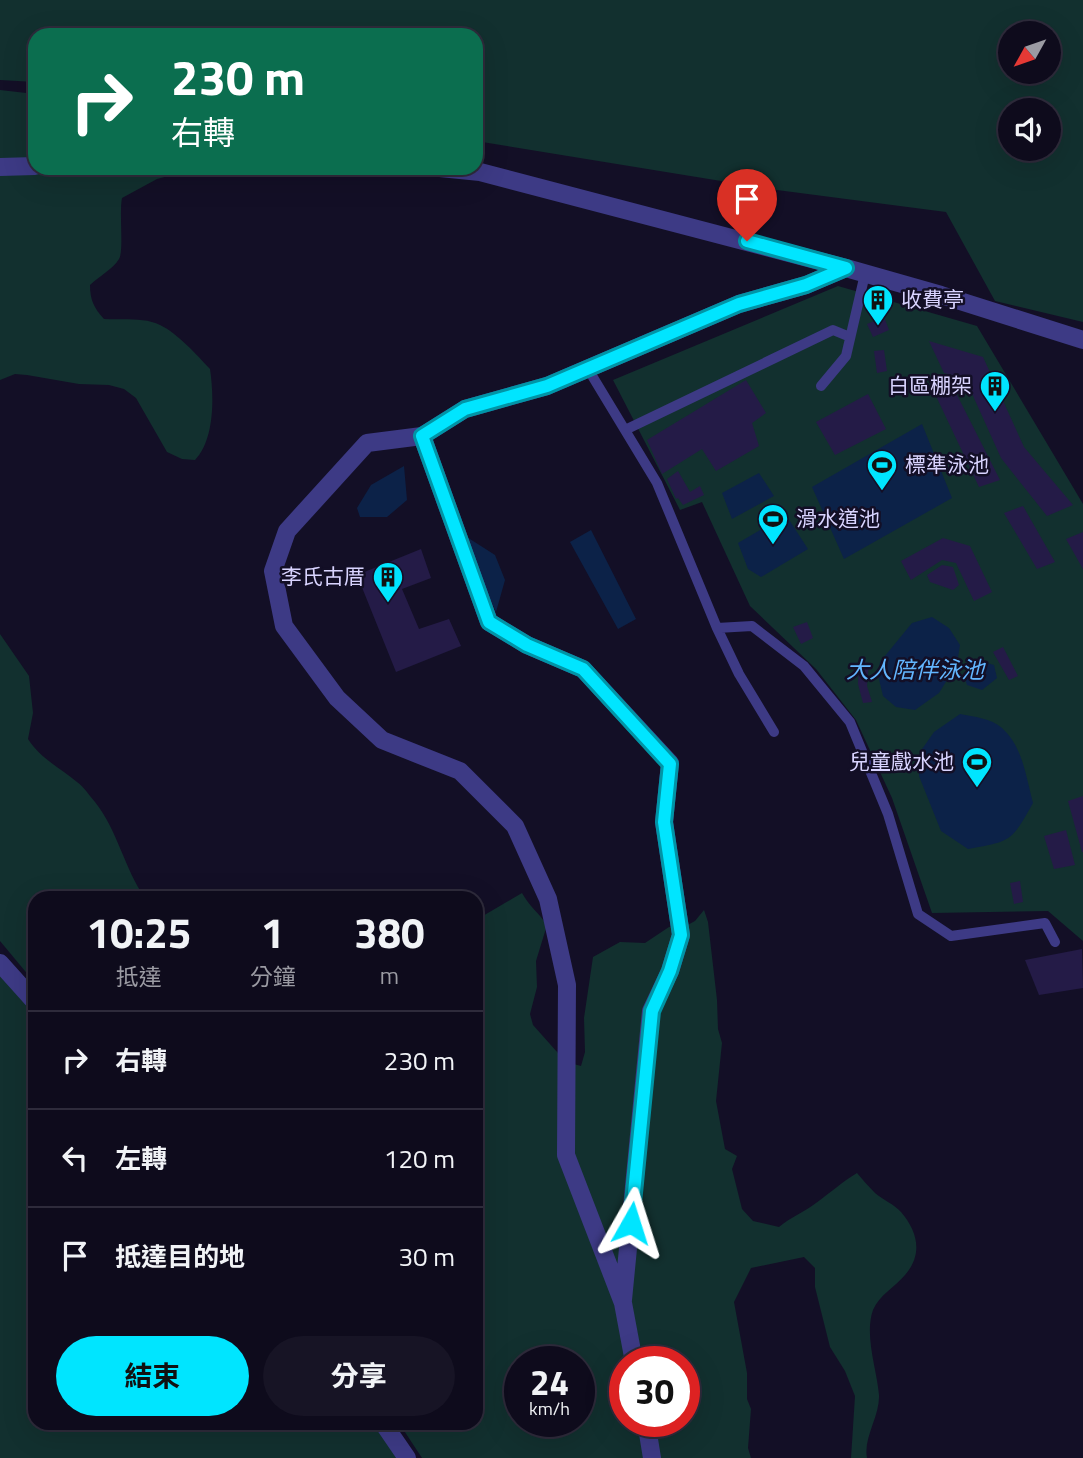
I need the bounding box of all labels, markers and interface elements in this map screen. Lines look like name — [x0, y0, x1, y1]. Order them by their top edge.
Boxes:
north arrow — [998, 21, 1060, 84]
map controls — [998, 21, 1061, 161]
text: 230 m — [171, 39, 305, 114]
icon: right — [56, 56, 147, 147]
button: sound — [998, 98, 1061, 161]
text: 右轉 — [171, 108, 235, 156]
pin — [717, 169, 777, 241]
icon: arrive — [728, 180, 766, 218]
building icon: 收費亭 — [861, 283, 895, 327]
place label: 收費亭 — [901, 283, 964, 315]
place label: 白區棚架 — [888, 369, 972, 401]
building icon: 白區棚架 — [978, 369, 1012, 413]
sports icon: 標準泳池 — [865, 448, 899, 492]
place label: 標準泳池 — [905, 448, 989, 480]
sports icon: 滑水道池 — [756, 502, 790, 546]
place label: 滑水道池 — [796, 502, 880, 534]
place label: 李氏古厝 — [281, 560, 365, 592]
building icon: 李氏古厝 — [371, 560, 405, 604]
water label: 大人陪伴泳池 — [846, 652, 986, 687]
place label: 兒童戲水池 — [849, 745, 954, 777]
sports icon: 兒童戲水池 — [960, 745, 994, 789]
text: 10:25 — [86, 900, 191, 964]
text: 1 — [261, 900, 284, 964]
text: 380 — [354, 900, 425, 964]
text: m — [380, 958, 399, 993]
text: 抵達 — [116, 959, 162, 994]
text: 分鐘 — [250, 959, 296, 994]
icon: right — [56, 1041, 94, 1079]
text: 右轉 — [115, 1041, 167, 1080]
text: 230 m — [384, 1041, 455, 1080]
icon: left — [56, 1139, 94, 1177]
text: 左轉 — [115, 1139, 167, 1178]
text: 120 m — [384, 1139, 455, 1178]
position arrow — [594, 1186, 668, 1260]
icon: arrive — [56, 1237, 94, 1275]
text: 抵達目的地 — [115, 1237, 245, 1276]
text: 30 m — [398, 1237, 455, 1276]
button: 結束 — [56, 1336, 249, 1416]
button: 分享 — [263, 1336, 455, 1416]
speed limit sign: 30 — [609, 1346, 700, 1437]
text: 24 — [530, 1355, 569, 1409]
text: km/h — [529, 1395, 570, 1422]

